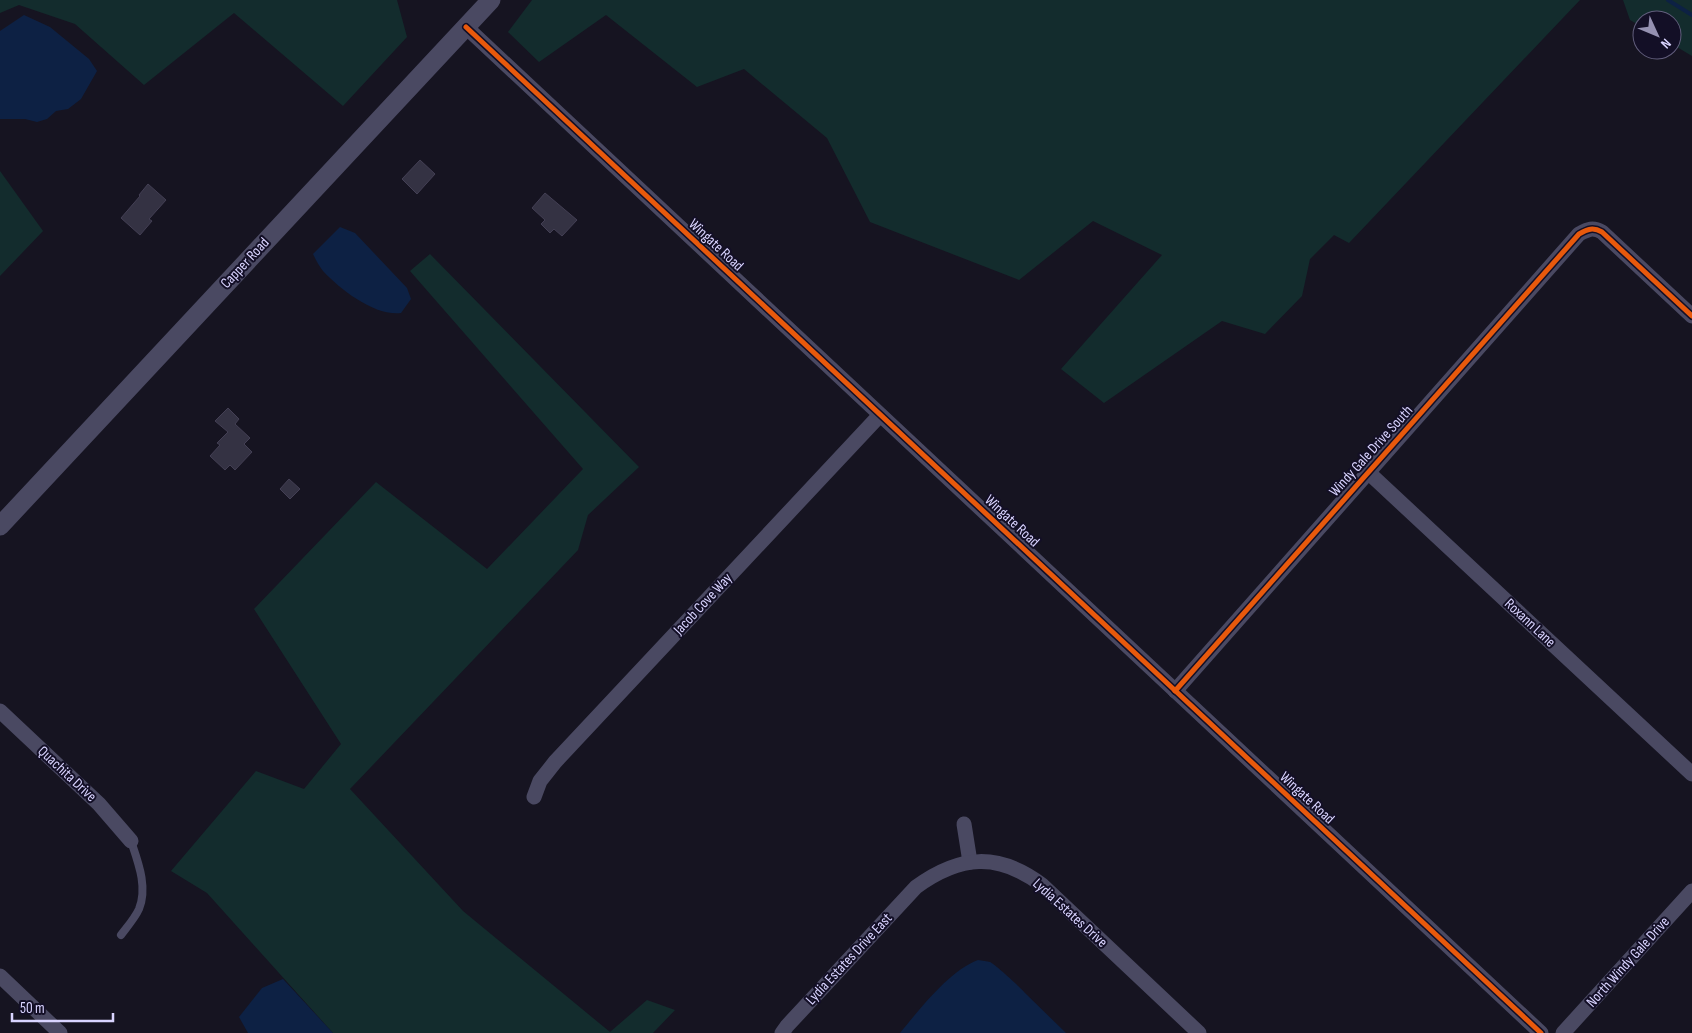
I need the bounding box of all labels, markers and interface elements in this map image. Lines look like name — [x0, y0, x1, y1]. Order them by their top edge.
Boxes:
north arrow — [1632, 10, 1682, 60]
text: N — [1657, 35, 1675, 52]
street label: Wingate Road — [685, 215, 747, 275]
street label: Capper Road — [217, 234, 273, 292]
street label: Windy Gale Drive South — [1325, 401, 1417, 501]
street label: Wingate Road — [981, 491, 1043, 551]
street label: Jacob Cove Way — [669, 569, 737, 640]
street label: Roxann Lane — [1500, 595, 1560, 651]
street label: Quachita Drive — [34, 742, 100, 806]
street label: Wingate Road — [1276, 768, 1338, 828]
street label: Lydia Estates Drive — [1029, 874, 1111, 952]
street label: Lydia Estates Drive East — [802, 909, 897, 1009]
street label: North Windy Gale Drive — [1582, 913, 1674, 1011]
scale bar — [12, 990, 114, 1022]
text: 50 m — [20, 999, 45, 1018]

